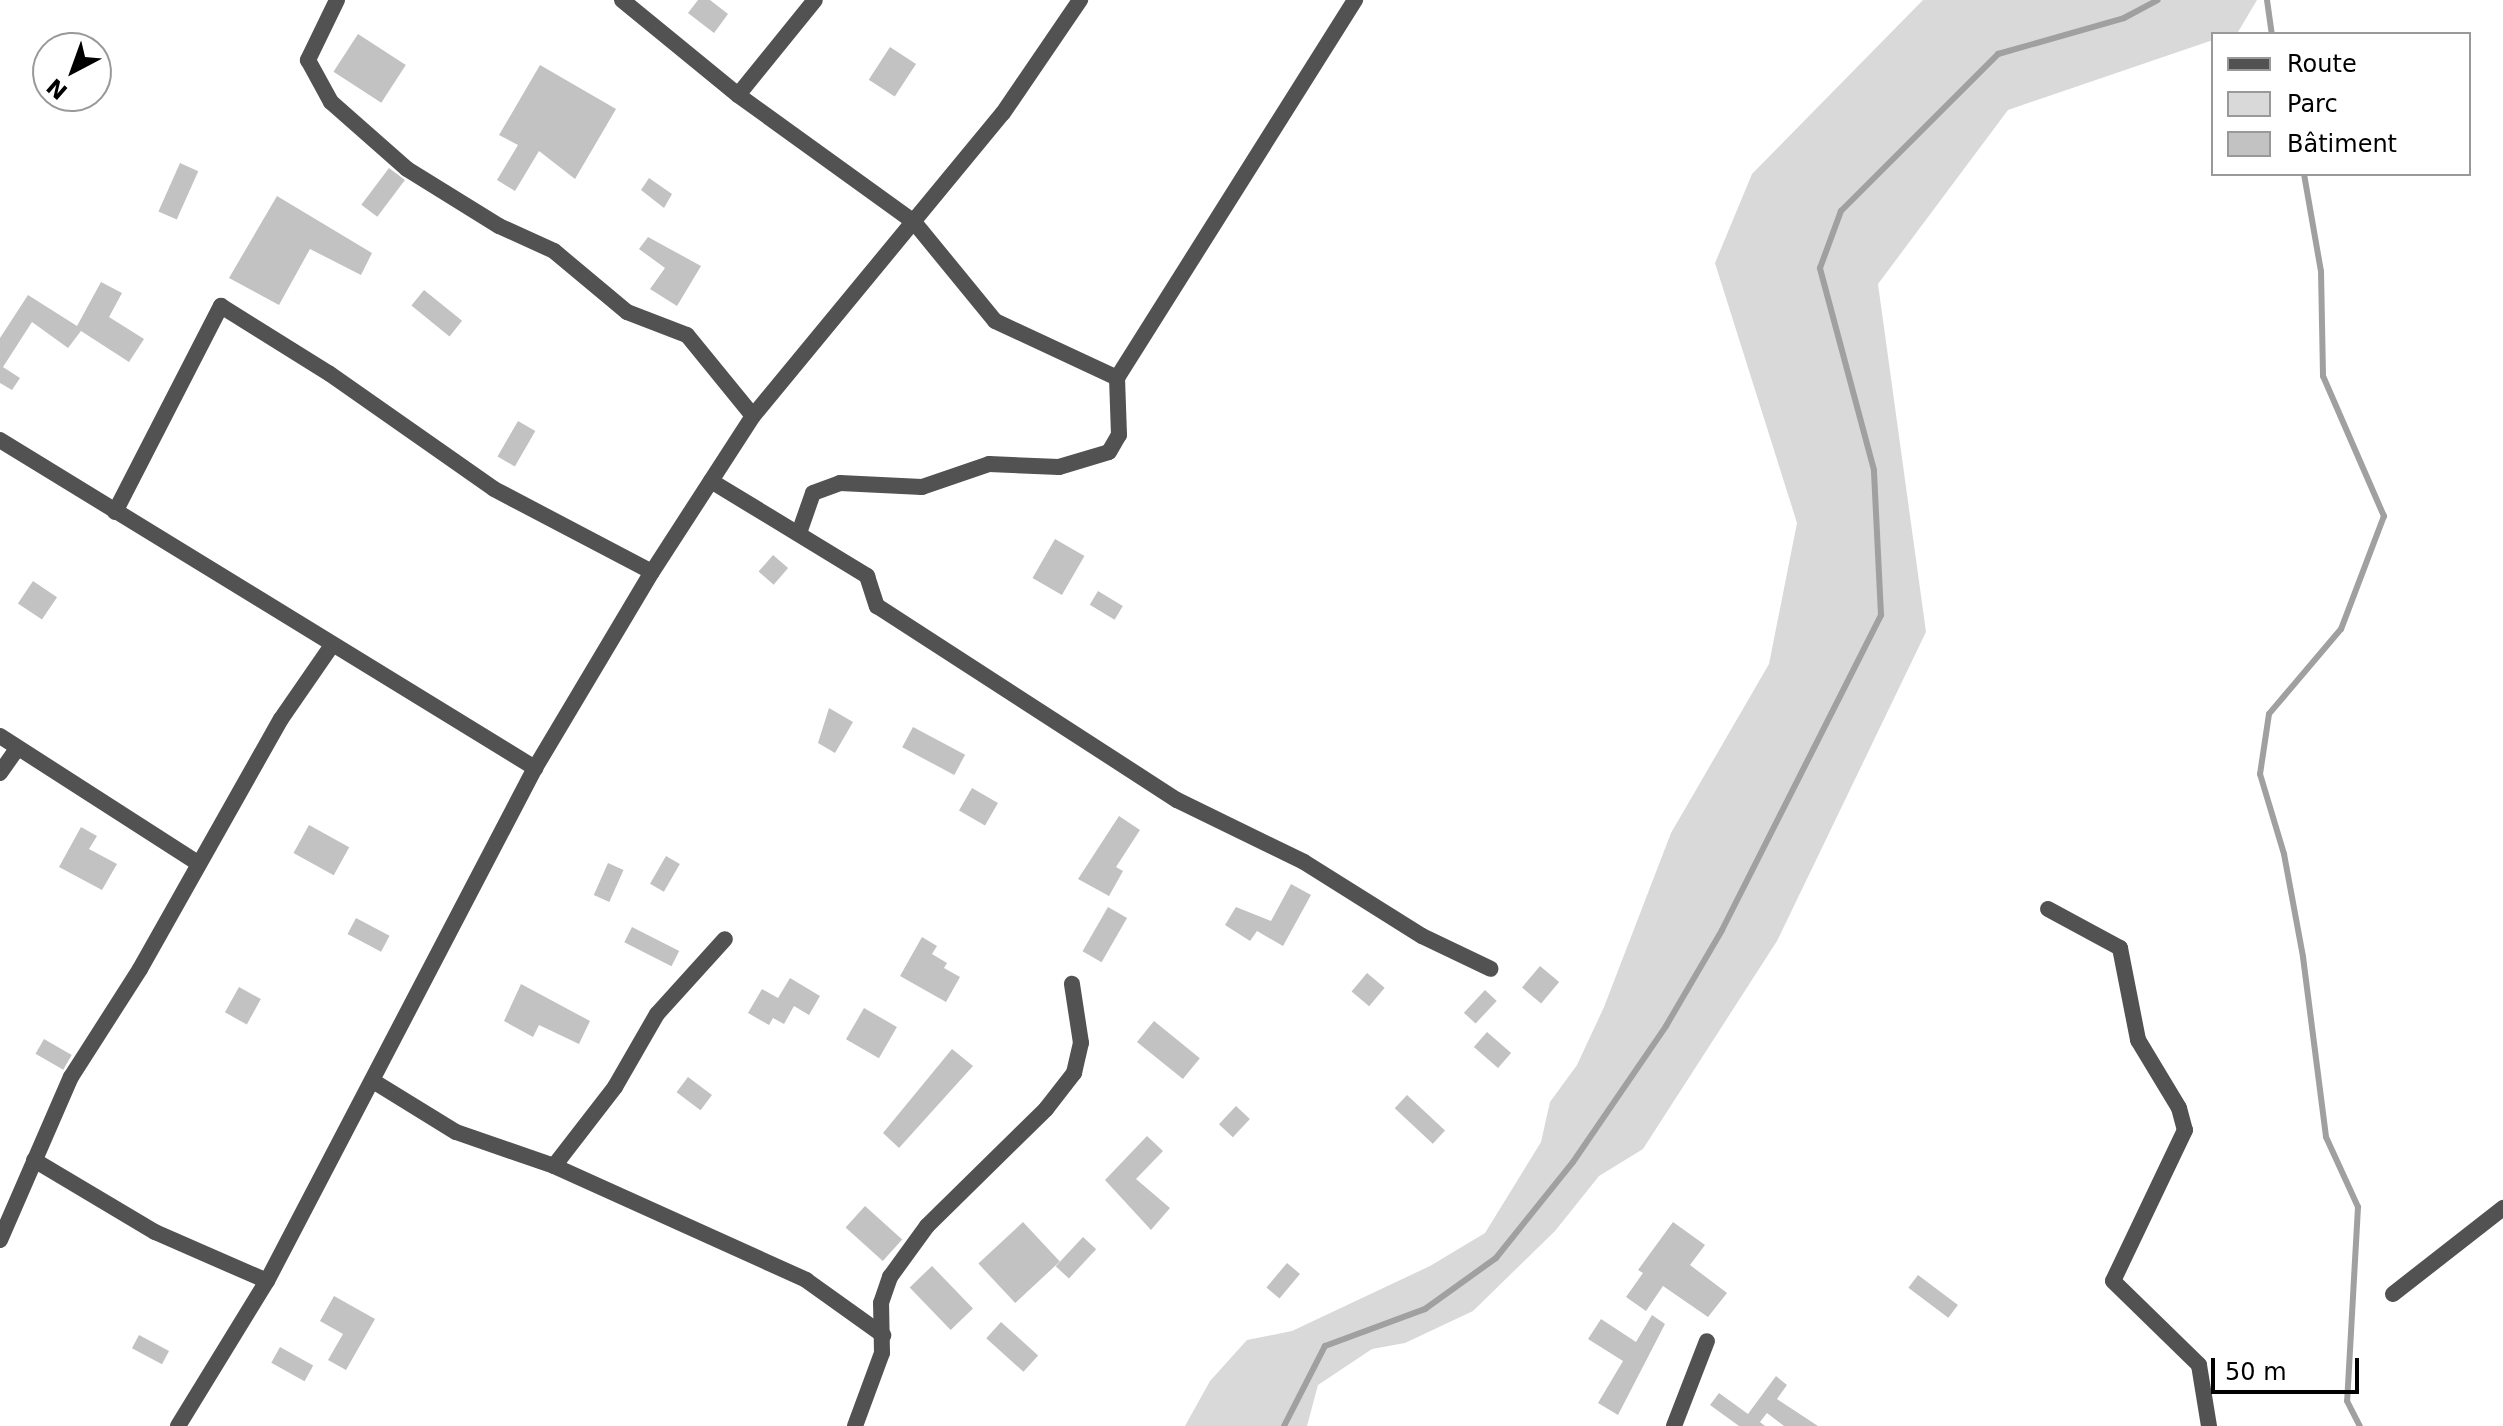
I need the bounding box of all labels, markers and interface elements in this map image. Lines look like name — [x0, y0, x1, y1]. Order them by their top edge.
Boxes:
north arrow — [32, 32, 112, 112]
legend — [2211, 32, 2471, 176]
text: Route — [2287, 50, 2357, 78]
text: N — [42, 74, 72, 104]
text: Parc — [2287, 90, 2338, 118]
text: Bâtiment — [2287, 130, 2397, 158]
scale bar — [2215, 1342, 2363, 1392]
text: 50 m — [2225, 1358, 2287, 1386]

